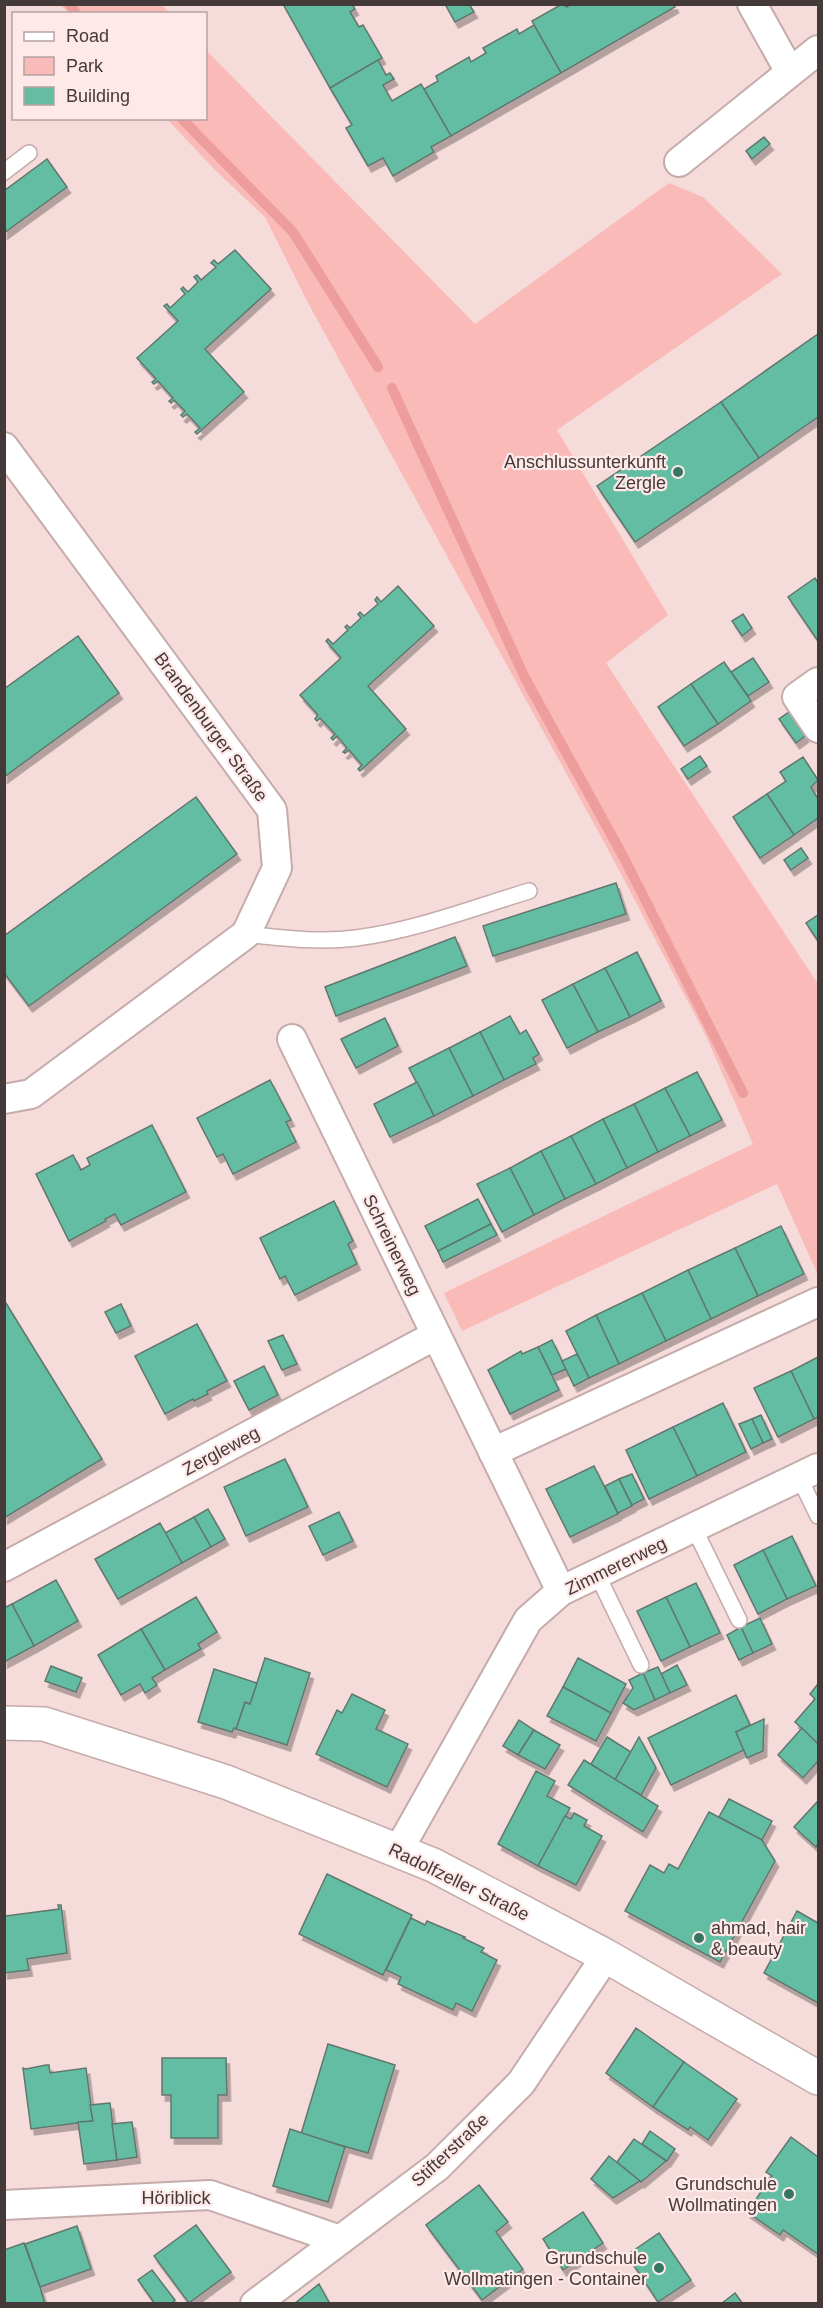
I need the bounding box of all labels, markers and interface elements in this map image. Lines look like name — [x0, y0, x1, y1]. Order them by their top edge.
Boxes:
legend — [12, 12, 207, 120]
text: Road — [66, 26, 109, 46]
text: Park — [66, 56, 104, 76]
text: Building — [66, 86, 130, 106]
place label: Anschlussunterkunft Zergle — [504, 452, 666, 493]
marker: Anschlussunterkunft Zergle — [671, 465, 685, 479]
street label: Brandenburger Straße — [150, 649, 272, 805]
street label: Schreinerweg — [359, 1191, 425, 1299]
street label: Zergleweg — [179, 1422, 263, 1480]
street label: Zimmererweg — [562, 1533, 670, 1599]
street label: Radolfzeller Straße — [385, 1839, 533, 1925]
place label: ahmad, hair & beauty — [711, 1918, 806, 1959]
marker: ahmad, hair & beauty — [692, 1931, 706, 1945]
street label: Stifterstraße — [407, 2109, 493, 2191]
place label: Grundschule Wollmatingen — [668, 2174, 777, 2215]
marker: Grundschule Wollmatingen — [782, 2187, 796, 2201]
street label: Höriblick — [141, 2188, 212, 2208]
place label: Grundschule Wollmatingen - Container — [444, 2248, 647, 2289]
marker: Grundschule Wollmatingen - Container — [652, 2261, 666, 2275]

